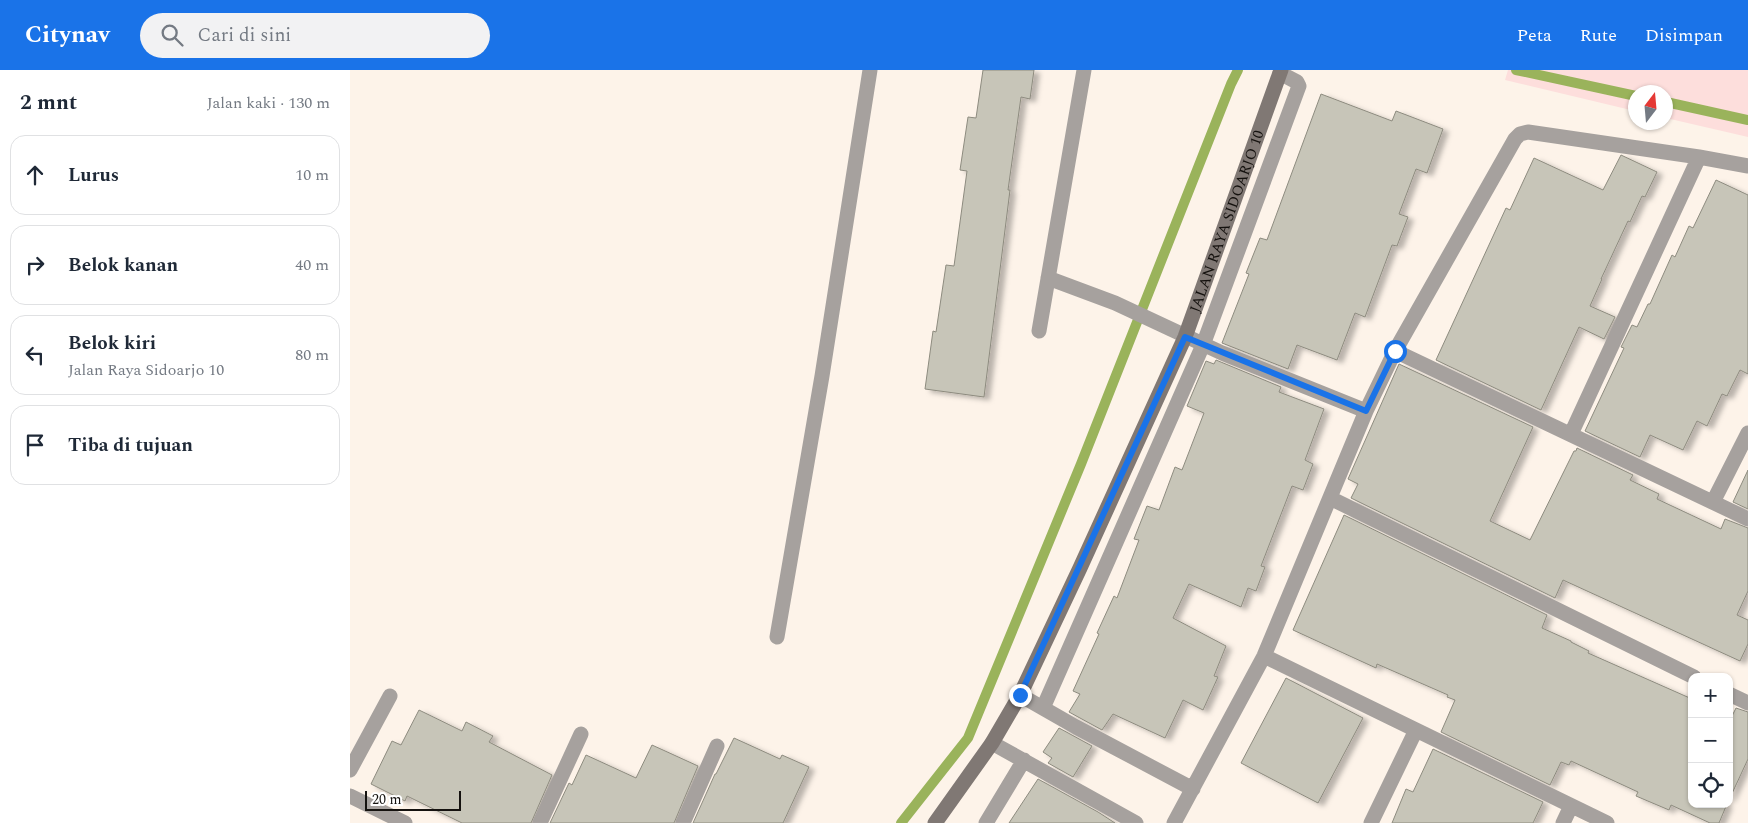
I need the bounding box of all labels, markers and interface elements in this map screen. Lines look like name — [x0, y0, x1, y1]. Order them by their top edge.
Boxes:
search box — [140, 13, 490, 58]
text: Citynav — [25, 17, 110, 53]
icon: search — [158, 21, 186, 49]
text: Cari di sini — [198, 21, 291, 50]
text: Peta — [1517, 22, 1552, 49]
text: Rute — [1580, 22, 1617, 49]
text: Disimpan — [1645, 22, 1723, 49]
north arrow — [1628, 85, 1673, 130]
text: 2 mnt — [20, 87, 77, 119]
text: Jalan kaki · 130 m — [207, 91, 330, 115]
street label: JALAN RAYA SIDOARJO 10 — [1183, 127, 1270, 316]
icon: ahead — [21, 161, 49, 189]
text: Lurus — [68, 161, 119, 190]
text: 10 m — [295, 163, 329, 187]
icon: right — [21, 251, 49, 279]
text: Belok kanan — [68, 251, 178, 280]
text: 40 m — [295, 253, 329, 277]
text: Belok kiri — [68, 329, 156, 358]
route start — [1384, 340, 1407, 363]
icon: left — [21, 341, 49, 369]
text: 80 m — [295, 343, 329, 367]
text: Jalan Raya Sidoarjo 10 — [68, 358, 224, 382]
icon: arrive — [21, 431, 49, 459]
text: Tiba di tujuan — [68, 431, 193, 460]
map controls — [1688, 673, 1733, 808]
button: + — [1688, 673, 1733, 718]
route end — [1009, 684, 1032, 707]
button: − — [1688, 718, 1733, 763]
button: locate — [1688, 763, 1733, 808]
scale bar — [365, 788, 461, 811]
text: 20 m — [372, 789, 402, 810]

